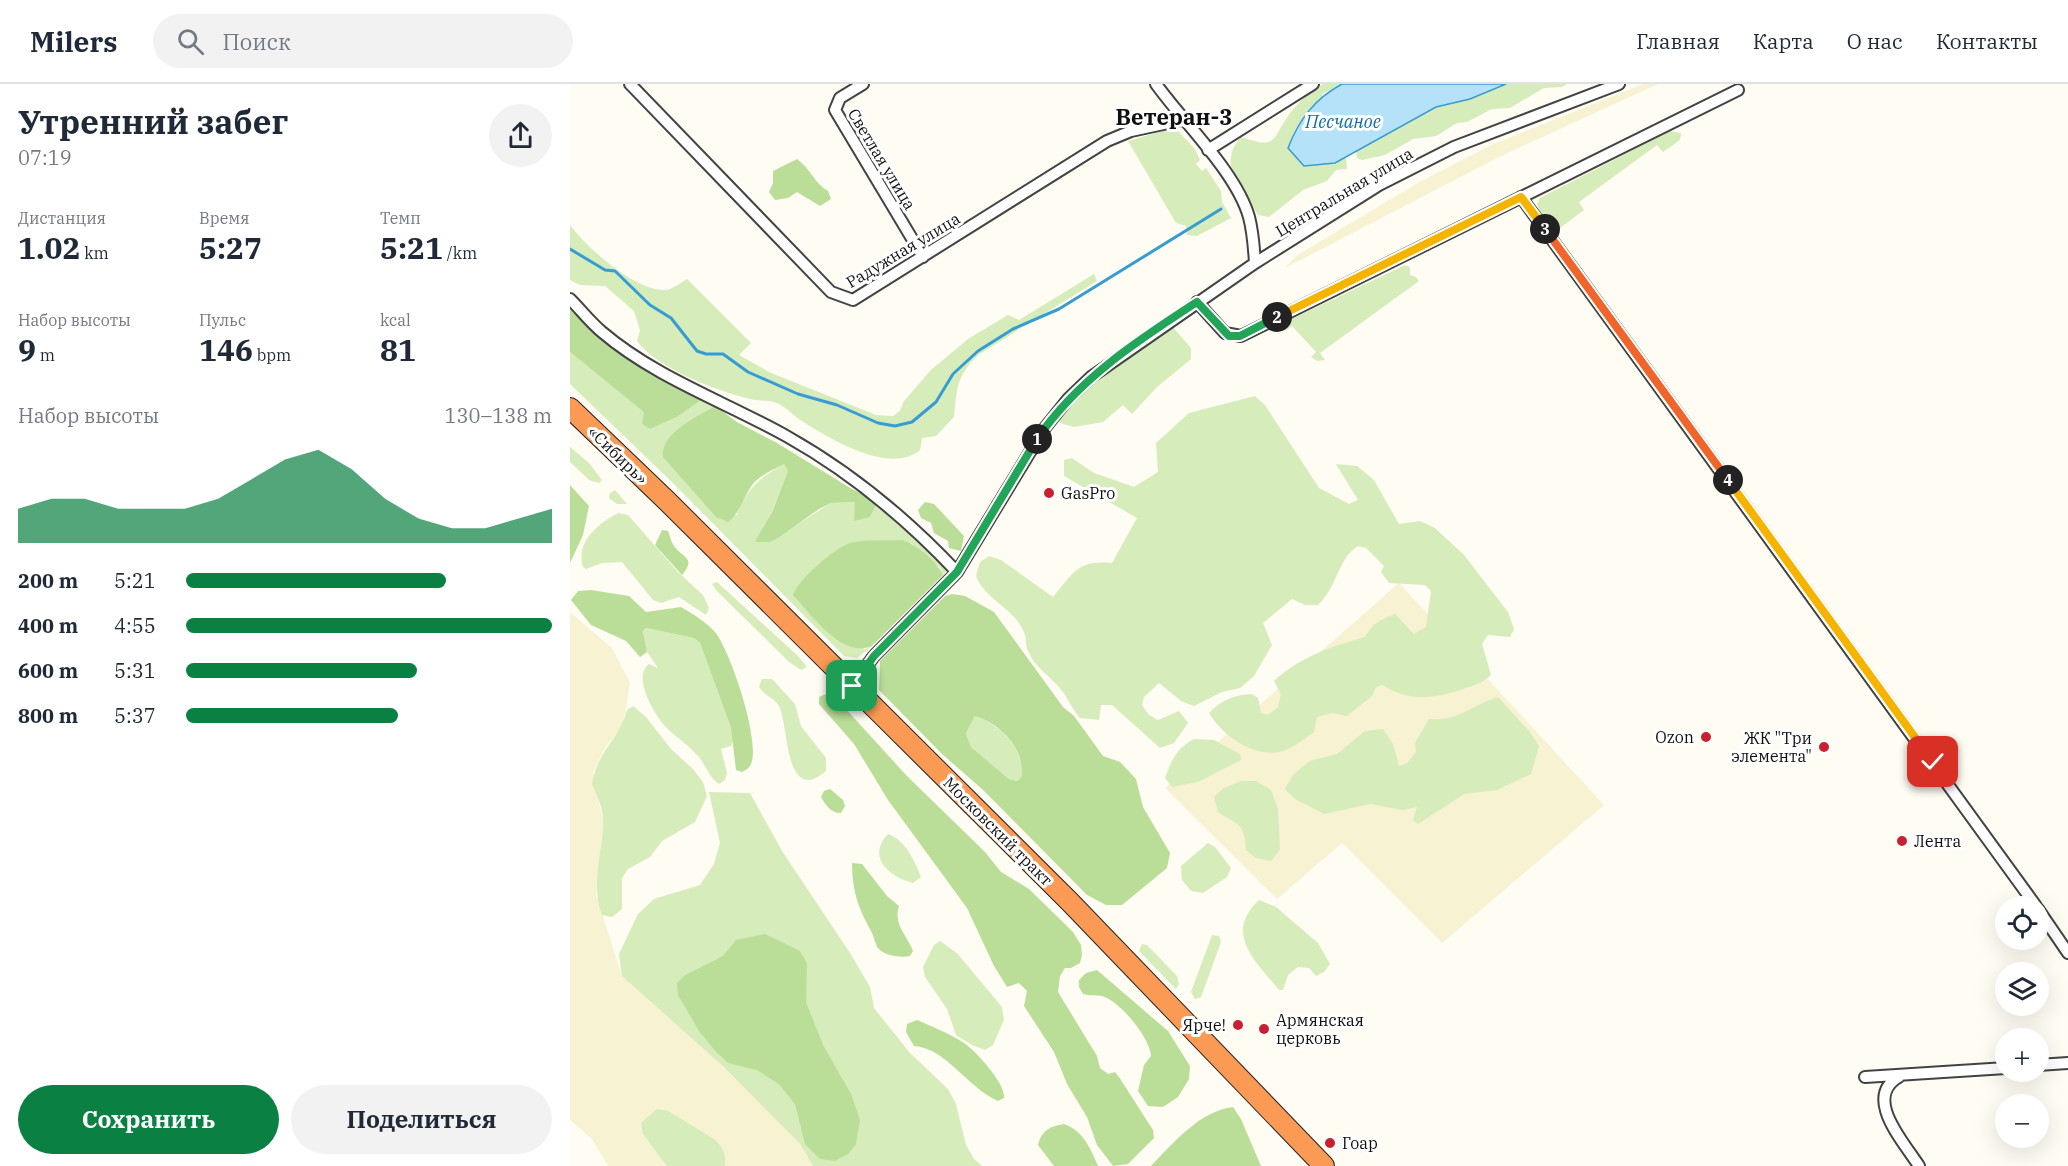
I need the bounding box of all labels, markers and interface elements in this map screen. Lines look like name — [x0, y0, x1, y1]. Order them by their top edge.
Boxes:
search box — [153, 14, 573, 68]
text: Milers — [30, 23, 117, 60]
icon: search — [174, 25, 207, 58]
text: Поиск — [222, 27, 291, 56]
text: Главная — [1636, 27, 1720, 55]
text: Карта — [1753, 27, 1814, 55]
text: О нас — [1847, 27, 1903, 55]
text: Контакты — [1936, 27, 2038, 55]
text: Утренний забег — [18, 100, 288, 143]
district label: Ветеран-3 — [1116, 102, 1233, 131]
button: share — [489, 104, 552, 167]
street label: Светлая улица — [844, 105, 920, 214]
water label: Песчаное — [1304, 110, 1381, 133]
street label: Центральная улица — [1272, 143, 1416, 241]
text: 07:19 — [18, 144, 72, 171]
text: Дистанция — [18, 208, 106, 228]
text: Время — [199, 208, 250, 228]
text: Темп — [380, 208, 421, 228]
street label: Радужная улица — [842, 208, 964, 292]
pin: 3 — [1530, 214, 1560, 244]
text: 3 — [1540, 219, 1550, 239]
text: 1.02 — [18, 228, 80, 267]
text: 5:27 — [199, 228, 262, 267]
text: 5:21 — [380, 228, 443, 267]
text: km — [80, 243, 109, 263]
text: /km — [443, 243, 477, 263]
pin: 2 — [1262, 302, 1292, 332]
text: 2 — [1272, 307, 1282, 327]
text: Набор высоты — [18, 310, 131, 330]
text: Пульс — [199, 310, 246, 330]
text: kcal — [380, 310, 411, 330]
text: 9 — [18, 330, 36, 369]
text: 146 — [199, 330, 253, 369]
text: 81 — [380, 330, 416, 369]
text: m — [36, 345, 55, 365]
text: bpm — [253, 345, 291, 365]
text: Набор высоты — [18, 402, 159, 429]
text: 130–138 m — [445, 402, 552, 429]
street label: «Сибирь» — [584, 422, 652, 488]
pin: 1 — [1022, 424, 1052, 454]
text: 1 — [1032, 429, 1042, 449]
pin: 4 — [1713, 465, 1743, 495]
text: 4 — [1723, 470, 1733, 490]
place label: GasPro — [1061, 483, 1115, 503]
marker: GasPro — [1042, 486, 1056, 500]
text: 200 m — [18, 567, 78, 594]
text: 5:21 — [114, 567, 156, 594]
text: 400 m — [18, 612, 78, 639]
text: 4:55 — [114, 612, 156, 639]
text: 600 m — [18, 657, 78, 684]
text: 5:31 — [114, 657, 156, 684]
pin — [826, 660, 877, 711]
icon: arrive — [835, 669, 868, 702]
text: 800 m — [18, 702, 78, 729]
text: 5:37 — [114, 702, 156, 729]
place label: Ozon — [1655, 727, 1694, 747]
place label: ЖК "Три элемента" — [1731, 728, 1812, 766]
marker: Ozon — [1699, 730, 1713, 744]
pin — [1907, 736, 1958, 787]
marker: ЖК "Три элемента" — [1817, 740, 1831, 754]
icon: check — [1916, 745, 1949, 778]
street label: Московский тракт — [939, 772, 1057, 890]
place label: Лента — [1914, 831, 1961, 851]
marker: Лента — [1895, 834, 1909, 848]
map controls — [1995, 896, 2049, 1148]
button: locate — [1995, 896, 2049, 950]
button: layers — [1995, 962, 2049, 1016]
place label: Армянская церковь — [1276, 1010, 1364, 1048]
place label: Ярче! — [1183, 1015, 1226, 1035]
marker: Ярче! — [1231, 1018, 1245, 1032]
marker: Армянская церковь — [1257, 1022, 1271, 1036]
button: + — [1995, 1028, 2049, 1082]
button: Сохранить — [18, 1085, 279, 1154]
button: Поделиться — [291, 1085, 552, 1154]
button: − — [1995, 1094, 2049, 1148]
place label: Гоар — [1342, 1133, 1378, 1153]
marker: Гоар — [1323, 1136, 1337, 1150]

